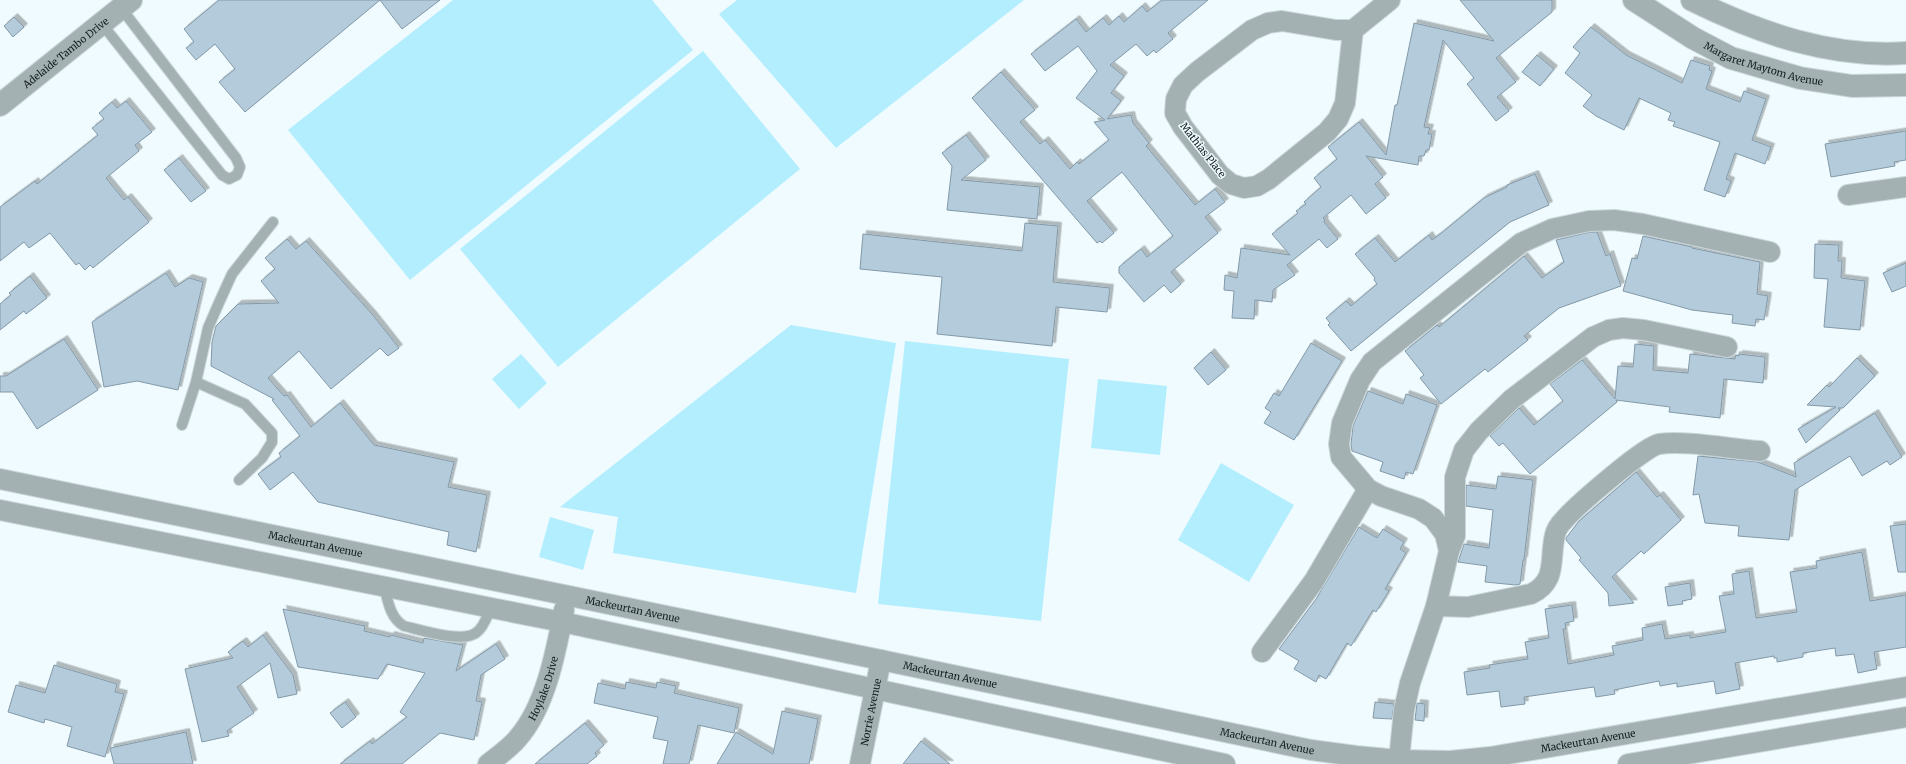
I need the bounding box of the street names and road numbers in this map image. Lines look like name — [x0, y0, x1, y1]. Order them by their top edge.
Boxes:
street label: Adelaide Tambo Drive — [19, 14, 111, 91]
street label: Margaret Maytom Avenue — [1702, 39, 1824, 88]
street label: Mathias Place — [1177, 120, 1229, 180]
street label: Mackeurtan Avenue — [267, 528, 364, 560]
street label: Mackeurtan Avenue — [585, 593, 681, 625]
street label: Hoylake Drive — [525, 655, 561, 723]
street label: Mackeurtan Avenue — [902, 658, 998, 691]
street label: Norrie Avenue — [857, 677, 884, 747]
street label: Mackeurtan Avenue — [1219, 725, 1315, 757]
street label: Mackeurtan Avenue — [1540, 726, 1636, 755]

